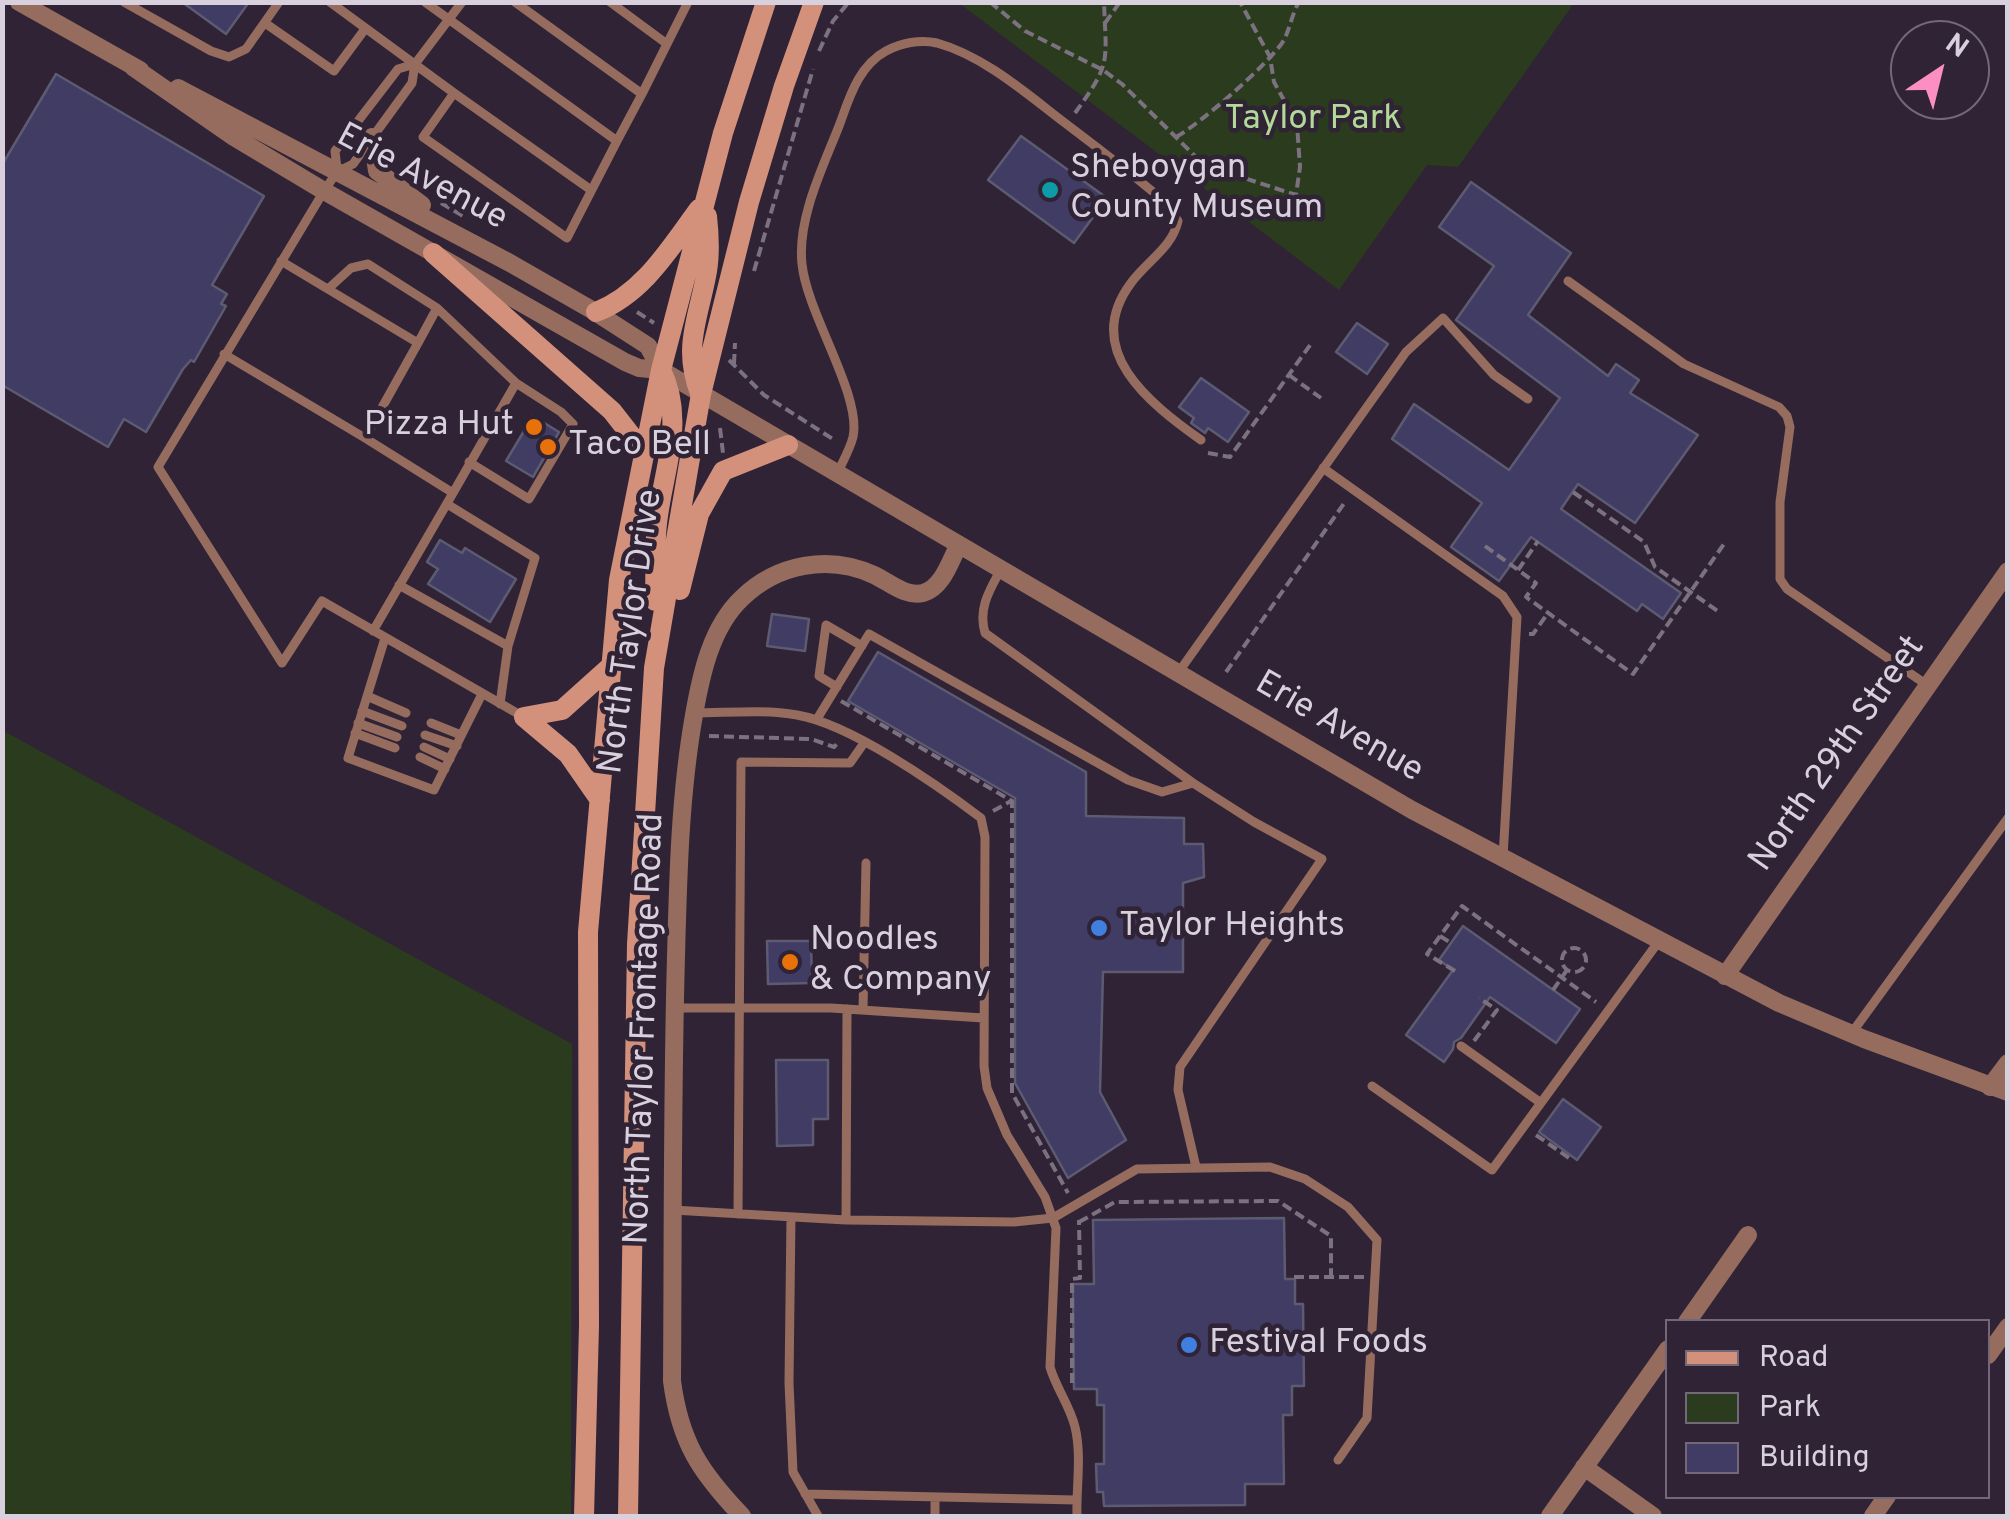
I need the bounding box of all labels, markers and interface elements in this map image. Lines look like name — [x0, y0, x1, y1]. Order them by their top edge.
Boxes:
north arrow — [1890, 20, 1990, 120]
text: N — [1937, 27, 1975, 68]
park label: Taylor Park — [1224, 100, 1402, 142]
street label: Erie Avenue — [329, 117, 513, 241]
place label: Sheboygan County Museum — [1070, 149, 1323, 231]
marker: Sheboygan County Museum — [1039, 179, 1061, 201]
place label: Pizza Hut — [364, 406, 514, 448]
marker: Pizza Hut — [523, 416, 545, 438]
place label: Taco Bell — [568, 426, 711, 468]
marker: Taco Bell — [537, 436, 559, 458]
street label: North Taylor Drive — [592, 487, 674, 777]
street label: North 29th Street — [1742, 629, 1936, 881]
street label: Erie Avenue — [1246, 664, 1430, 794]
street label: North Taylor Frontage Road — [618, 812, 676, 1246]
place label: Taylor Heights — [1119, 907, 1345, 949]
marker: Taylor Heights — [1088, 917, 1110, 939]
place label: Noodles & Company — [810, 921, 991, 1003]
marker: Noodles & Company — [779, 951, 801, 973]
legend — [1665, 1319, 1990, 1499]
place label: Festival Foods — [1209, 1324, 1428, 1366]
marker: Festival Foods — [1178, 1334, 1200, 1356]
text: Road — [1759, 1340, 1828, 1377]
text: Park — [1759, 1390, 1821, 1427]
text: Building — [1759, 1440, 1870, 1477]

